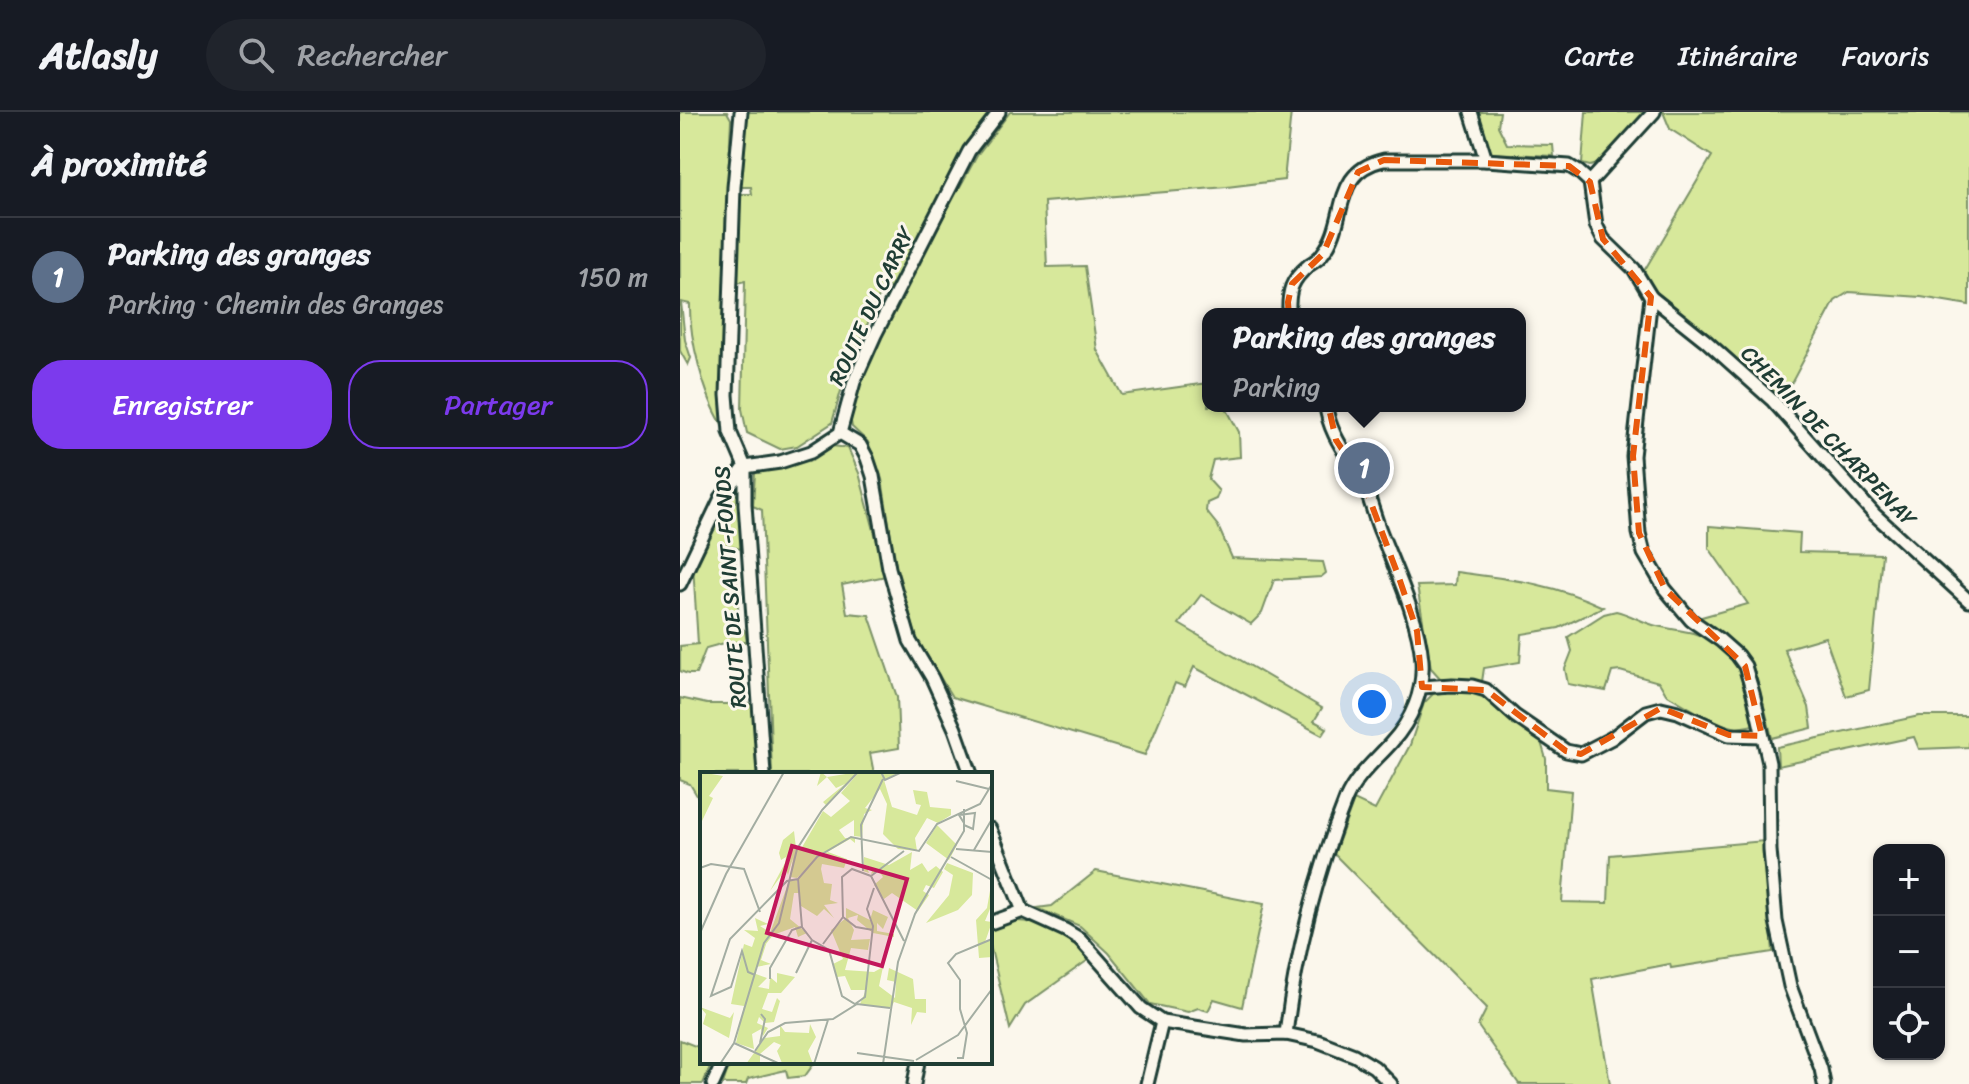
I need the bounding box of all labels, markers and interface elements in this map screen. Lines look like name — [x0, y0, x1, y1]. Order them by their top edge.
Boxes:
search box — [206, 19, 766, 91]
text: Atlasly — [40, 22, 158, 89]
text: Rechercher — [298, 28, 447, 82]
text: Carte — [1564, 31, 1634, 80]
text: Itinéraire — [1678, 31, 1798, 80]
text: Favoris — [1842, 31, 1929, 80]
icon: search — [234, 33, 278, 77]
text: À proximité — [32, 134, 207, 194]
street label: ROUTE DU CARRY — [817, 218, 926, 392]
text: Parking des granges — [108, 227, 371, 281]
text: 1 — [52, 254, 64, 300]
text: 150 m — [578, 254, 648, 300]
text: Parking · Chemin des Granges — [108, 281, 443, 327]
popup — [1202, 308, 1526, 412]
text: Parking des granges — [1233, 310, 1495, 364]
street label: CHEMIN DE CHARPENAY — [1731, 336, 1927, 537]
button: Enregistrer — [32, 360, 332, 449]
button: Partager — [348, 360, 648, 449]
text: Parking — [1233, 364, 1320, 410]
pin: 1 — [1338, 438, 1390, 498]
street label: ROUTE DE SAINT-FONDS — [702, 464, 758, 709]
your location — [1352, 684, 1392, 724]
inset map — [700, 772, 992, 1064]
map controls — [1873, 844, 1945, 1060]
button: + — [1873, 844, 1945, 916]
button: − — [1873, 916, 1945, 988]
button: locate — [1873, 988, 1945, 1060]

